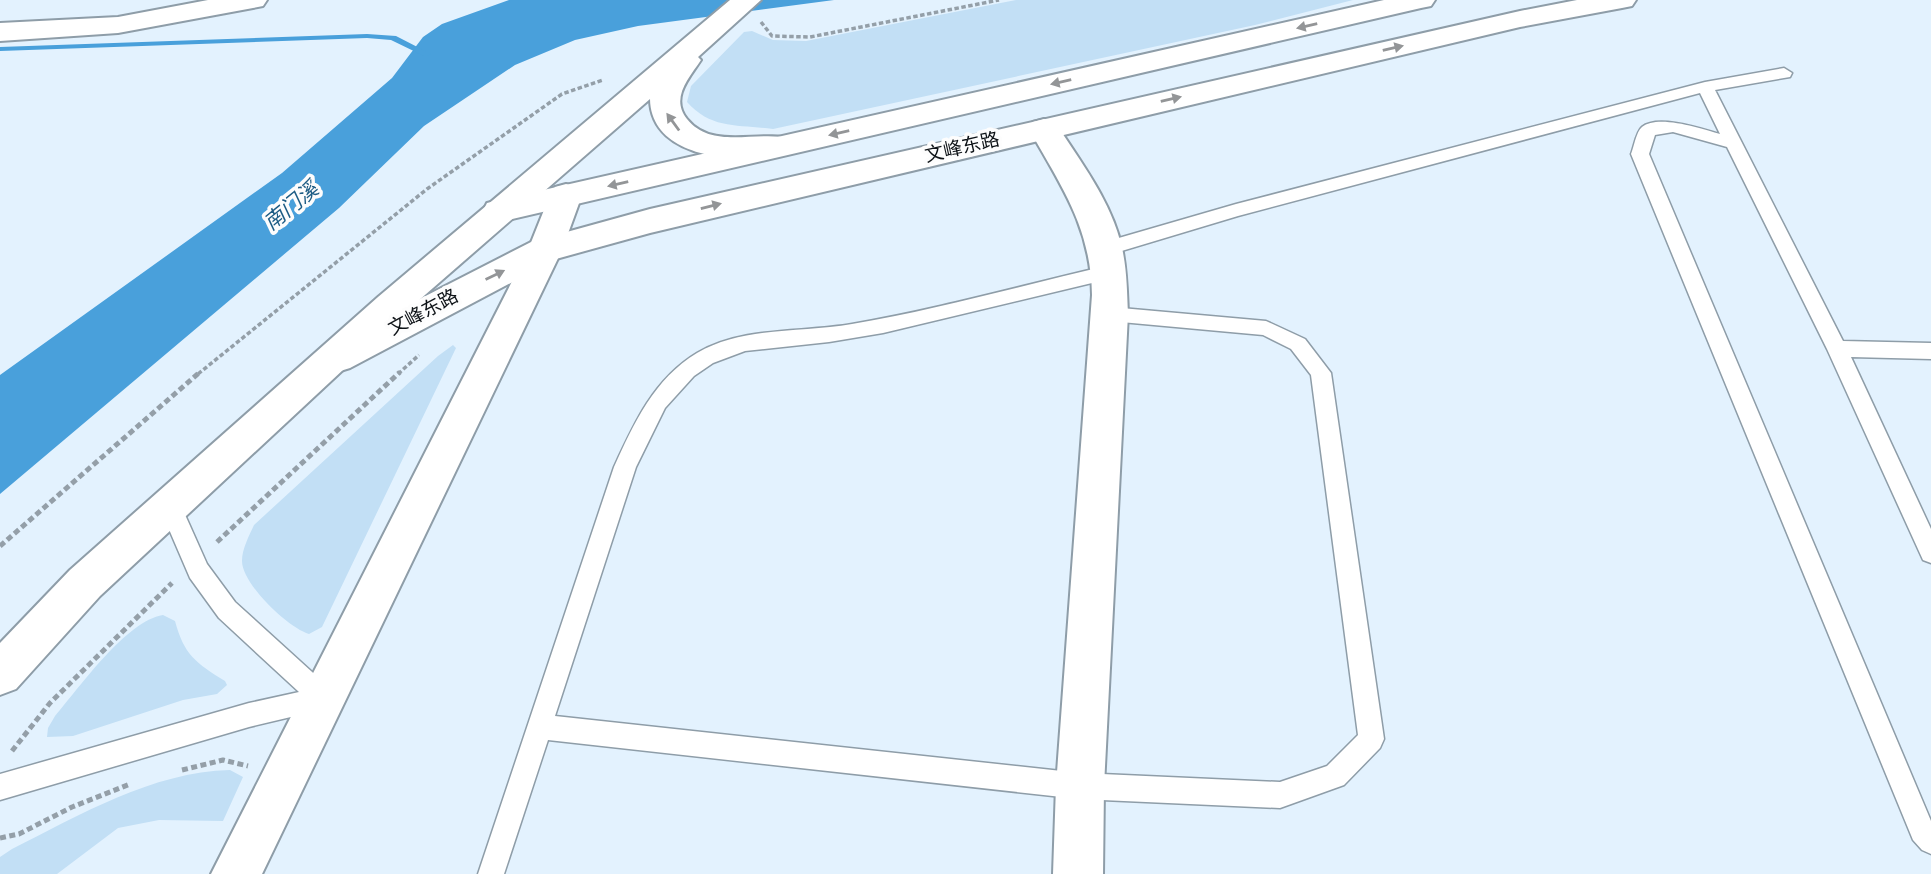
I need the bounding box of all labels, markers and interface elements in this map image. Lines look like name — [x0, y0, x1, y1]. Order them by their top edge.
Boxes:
one-way arrow — [1296, 21, 1318, 32]
one-way arrow — [1382, 42, 1404, 53]
one-way arrow — [1050, 77, 1072, 88]
one-way arrow — [1160, 93, 1182, 104]
one-way arrow — [666, 113, 680, 131]
one-way arrow — [828, 127, 850, 138]
street label: 文峰东路 — [922, 127, 1002, 167]
water label: 南门溪 — [258, 175, 325, 236]
one-way arrow — [607, 178, 629, 189]
one-way arrow — [700, 200, 722, 211]
one-way arrow — [485, 269, 505, 280]
street label: 文峰东路 — [384, 284, 462, 340]

